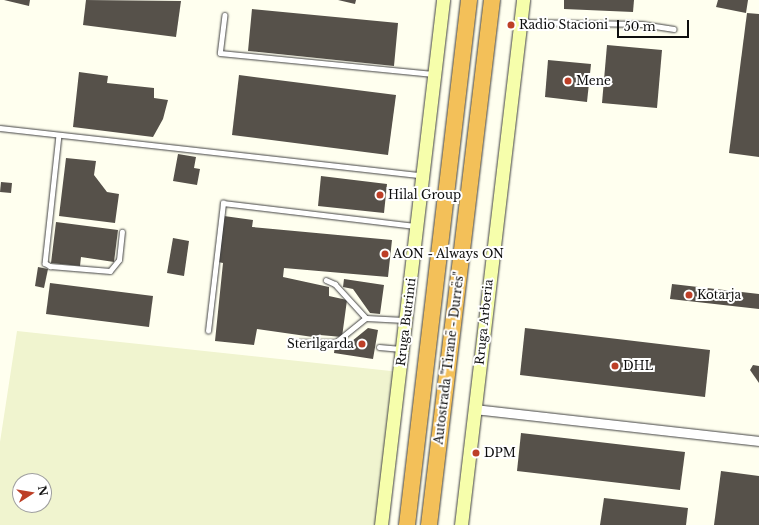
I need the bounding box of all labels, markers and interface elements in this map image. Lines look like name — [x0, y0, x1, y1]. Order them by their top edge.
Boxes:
scale bar — [619, 12, 691, 38]
place label: Radio Stacioni — [519, 18, 608, 32]
text: 50 m — [624, 19, 656, 34]
marker: Radio Stacioni — [506, 20, 516, 30]
place label: Mene — [576, 74, 611, 88]
marker: Mene — [563, 76, 573, 86]
place label: Hilal Group — [388, 188, 461, 202]
marker: Hilal Group — [375, 190, 385, 200]
place label: AON - Always ON — [393, 247, 504, 261]
marker: AON - Always ON — [380, 249, 390, 259]
street label: Autostrada "Tiranë - Durrës" — [431, 271, 467, 445]
street label: Rruga Butrinti — [393, 277, 419, 367]
street label: Rruga Arberia — [472, 278, 496, 366]
place label: Kotarja — [697, 288, 741, 302]
marker: Kotarja — [684, 290, 694, 300]
place label: Sterilgarda — [287, 337, 354, 351]
marker: Sterilgarda — [357, 339, 367, 349]
place label: DHL — [623, 359, 653, 373]
marker: DHL — [610, 361, 620, 371]
place label: DPM — [484, 446, 516, 460]
marker: DPM — [471, 448, 481, 458]
north arrow — [12, 473, 52, 513]
text: N — [35, 484, 51, 497]

